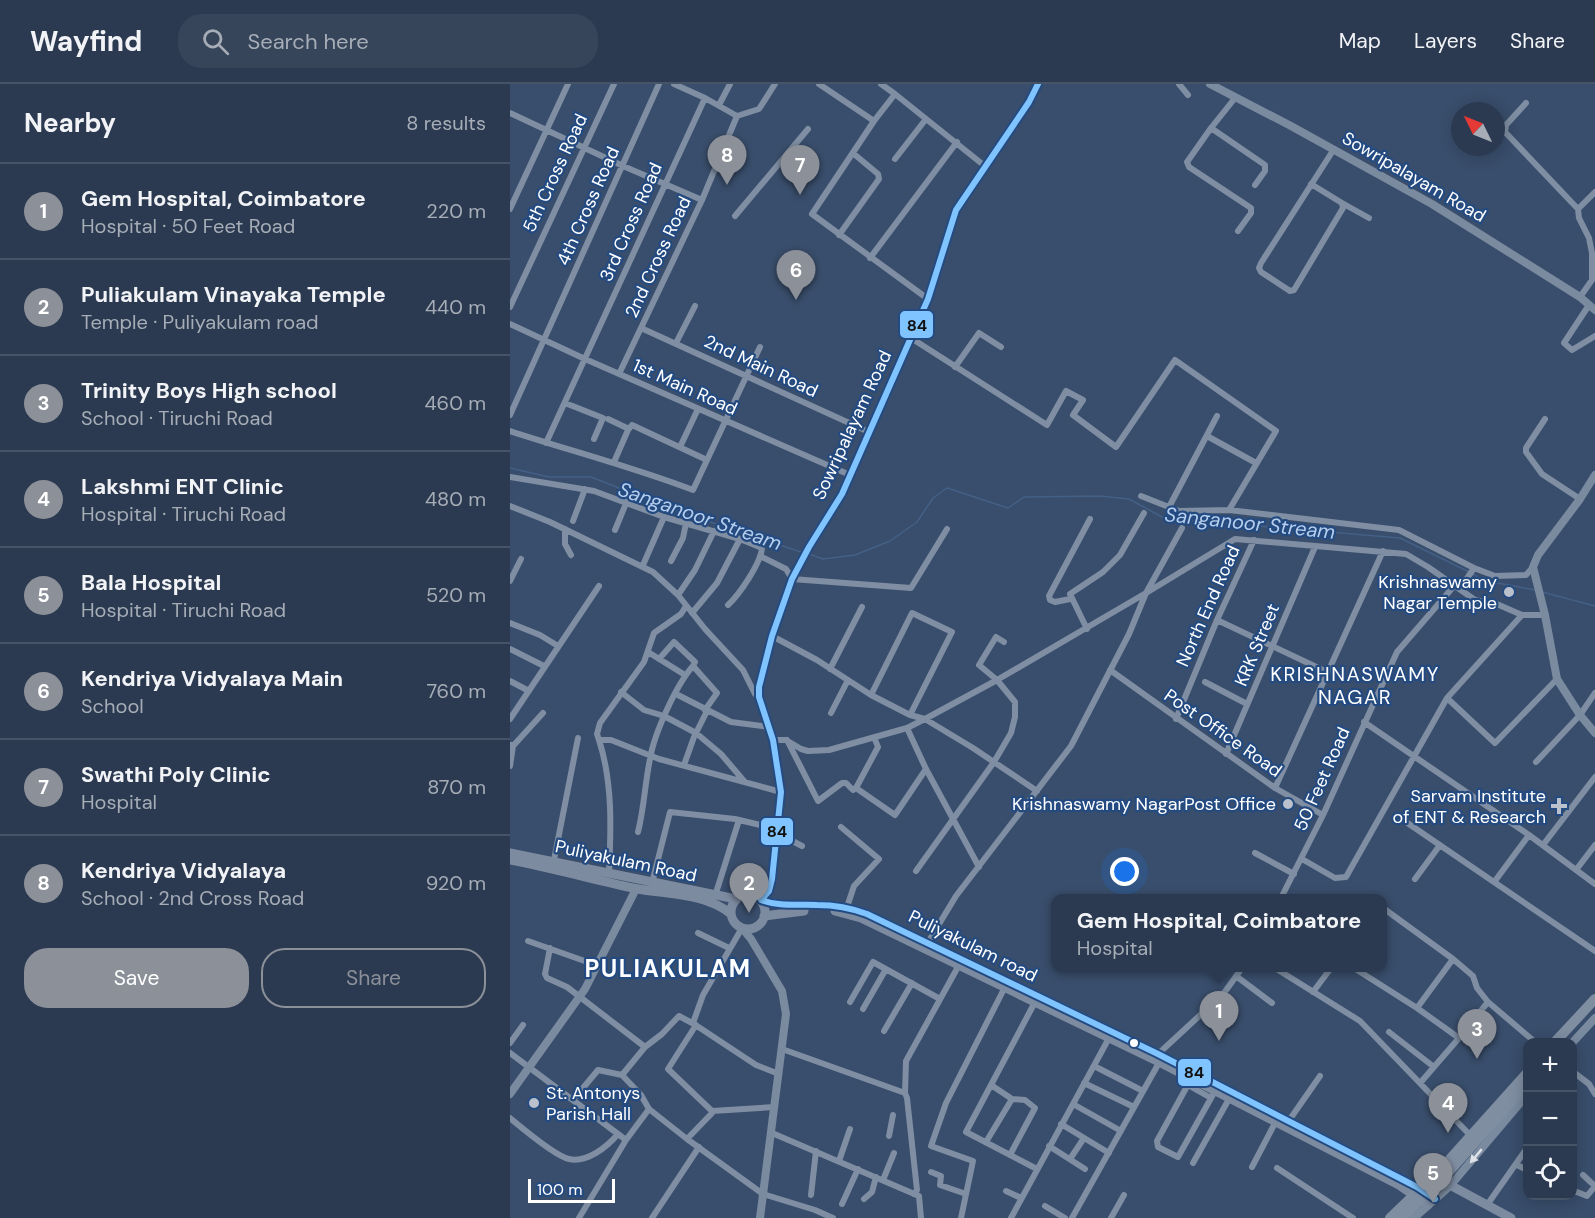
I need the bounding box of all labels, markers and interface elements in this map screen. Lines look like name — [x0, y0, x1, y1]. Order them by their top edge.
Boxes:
search box — [178, 14, 598, 68]
text: Wayfind — [30, 23, 142, 60]
icon: search — [199, 25, 232, 58]
text: Search here — [247, 27, 369, 56]
text: Map — [1339, 27, 1381, 55]
text: Layers — [1414, 27, 1477, 55]
text: Share — [1510, 27, 1565, 55]
north arrow — [1451, 102, 1505, 156]
text: Nearby — [24, 106, 116, 140]
text: 8 results — [406, 110, 486, 136]
street label: 5th Cross Road — [517, 110, 593, 236]
street label: Sowripalayam Road — [1338, 126, 1490, 228]
pin: 8 — [708, 135, 746, 185]
street label: 4th Cross Road — [551, 143, 625, 269]
pin: 7 — [780, 146, 820, 195]
street label: 3rd Cross Road — [594, 159, 668, 285]
text: Gem Hospital, Coimbatore — [81, 184, 366, 213]
street label: 2nd Cross Road — [619, 192, 697, 322]
text: 1 — [40, 198, 47, 224]
text: 220 m — [426, 198, 486, 224]
text: Hospital · 50 Feet Road — [81, 213, 295, 239]
pin: 6 — [776, 250, 816, 300]
text: Puliakulam Vinayaka Temple — [81, 280, 386, 309]
text: 2 — [38, 294, 49, 320]
text: 440 m — [425, 294, 486, 320]
text: Temple · Puliyakulam road — [81, 309, 319, 335]
line badge: 84 — [899, 310, 934, 339]
text: 84 — [907, 315, 927, 336]
street label: 2nd Main Road — [700, 329, 822, 403]
street label: Sowripalayam Road — [807, 346, 897, 504]
street label: 1st Main Road — [629, 353, 741, 421]
text: Trinity Boys High school — [81, 376, 337, 405]
text: 3 — [37, 390, 50, 416]
text: 460 m — [424, 390, 486, 416]
text: School · Tiruchi Road — [81, 405, 273, 431]
text: Lakshmi ENT Clinic — [81, 472, 284, 501]
water label: Sanganoor Stream — [615, 476, 785, 556]
text: 4 — [37, 486, 50, 512]
text: 480 m — [425, 486, 486, 512]
text: Hospital · Tiruchi Road — [81, 501, 286, 527]
water label: Sanganoor Stream — [1163, 501, 1337, 545]
street label: North End Road — [1171, 542, 1245, 670]
text: Bala Hospital — [81, 568, 221, 597]
place label: Krishnaswamy Nagar Temple — [1378, 570, 1497, 615]
text: 5 — [37, 582, 50, 608]
text: 520 m — [426, 582, 486, 608]
marker: Krishnaswamy Nagar Temple — [1502, 585, 1516, 599]
text: Hospital · Tiruchi Road — [81, 597, 286, 623]
street label: KRK Street — [1229, 600, 1285, 690]
district label: KRISHNASWAMY NAGAR — [1270, 661, 1440, 710]
text: Kendriya Vidyalaya Main — [81, 664, 343, 693]
text: 6 — [37, 678, 50, 704]
text: 760 m — [426, 678, 486, 704]
street label: Post Office Road — [1159, 683, 1287, 783]
text: School — [81, 693, 144, 719]
street label: 50 Feet Road — [1288, 723, 1356, 835]
text: Swathi Poly Clinic — [81, 760, 271, 789]
text: 7 — [38, 774, 49, 800]
text: 870 m — [427, 774, 486, 800]
place label: Sarvam Institute of ENT & Research — [1393, 784, 1546, 829]
text: Hospital — [81, 789, 157, 815]
place label: Krishnaswamy NagarPost Office — [1012, 792, 1276, 816]
marker: Krishnaswamy NagarPost Office — [1281, 797, 1295, 811]
marker: Sarvam Institute of ENT & Research — [1550, 797, 1568, 815]
line badge: 84 — [760, 817, 794, 846]
text: 84 — [767, 821, 787, 842]
street label: Puliyakulam Road — [553, 834, 699, 888]
text: Kendriya Vidyalaya — [81, 856, 286, 885]
your location — [1110, 857, 1139, 886]
pin: 2 — [730, 864, 768, 913]
text: 8 — [37, 870, 50, 896]
text: 920 m — [426, 870, 486, 896]
text: School · 2nd Cross Road — [81, 885, 304, 911]
popup — [1051, 894, 1387, 972]
street label: Puliyakulam road — [905, 904, 1041, 988]
text: Gem Hospital, Coimbatore — [1077, 906, 1361, 935]
text: Hospital — [1077, 935, 1153, 961]
button: Save — [24, 948, 249, 1008]
button: Share — [261, 948, 486, 1008]
district label: PULIAKULAM — [585, 953, 751, 984]
pin: 1 — [1200, 992, 1238, 1041]
pin: 3 — [1458, 1010, 1496, 1059]
unlabelled marker — [1128, 1037, 1140, 1049]
map controls — [1523, 1038, 1577, 1200]
button: + — [1523, 1038, 1577, 1092]
line badge: 84 — [1177, 1058, 1212, 1087]
text: 84 — [1184, 1062, 1204, 1083]
place label: St. Antonys Parish Hall — [546, 1081, 640, 1126]
pin: 4 — [1428, 1084, 1468, 1133]
button: − — [1523, 1092, 1577, 1146]
marker: St. Antonys Parish Hall — [527, 1096, 541, 1110]
button: locate — [1523, 1146, 1577, 1200]
one-way arrow — [1470, 1148, 1483, 1163]
pin: 5 — [1414, 1154, 1452, 1203]
scale bar — [528, 1176, 615, 1204]
text: 100 m — [537, 1179, 582, 1200]

